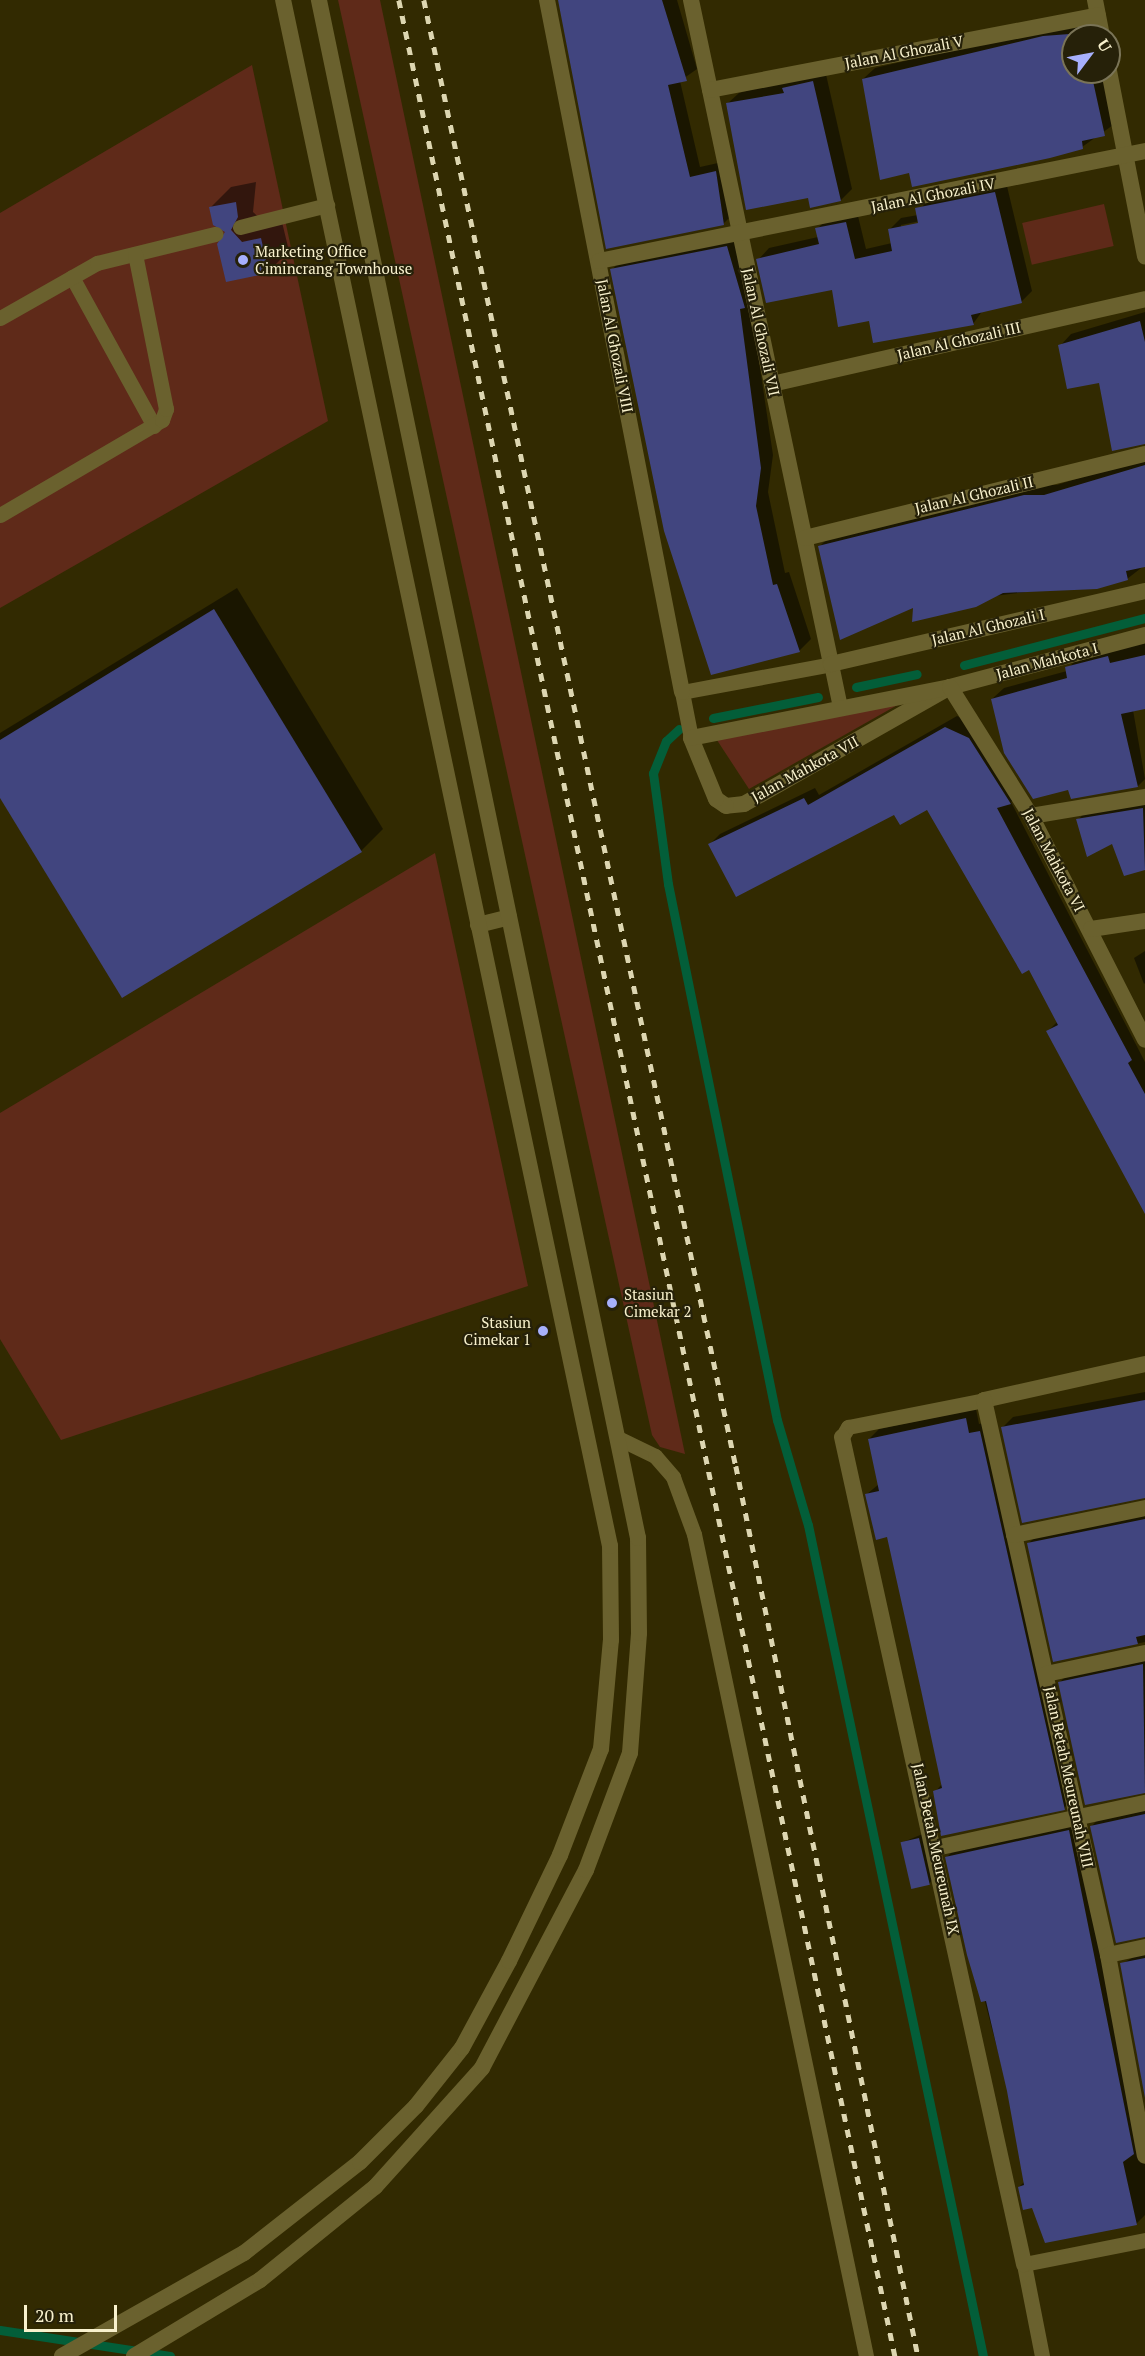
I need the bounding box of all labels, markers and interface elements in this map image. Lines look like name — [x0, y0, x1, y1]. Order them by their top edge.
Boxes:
north arrow — [1061, 24, 1121, 84]
street label: Jalan Al Ghozali V — [843, 32, 965, 72]
text: U — [1092, 35, 1117, 56]
street label: Jalan Al Ghozali IV — [869, 174, 997, 216]
place label: Marketing Office Cimincrang Townhouse — [255, 242, 412, 277]
marker: Marketing Office Cimincrang Townhouse — [236, 253, 250, 267]
street label: Jalan Al Ghozali VII — [739, 266, 783, 398]
street label: Jalan Al Ghozali VIII — [593, 277, 637, 415]
street label: Jalan Al Ghozali III — [895, 318, 1023, 364]
street label: Jalan Al Ghozali II — [913, 473, 1035, 517]
street label: Jalan Al Ghozali I — [930, 605, 1046, 649]
street label: Jalan Mahkota I — [994, 639, 1100, 683]
street label: Jalan Mahkota VII — [748, 732, 862, 806]
street label: Jalan Mahkota VI — [1019, 805, 1089, 915]
place label: Stasiun Cimekar 2 — [624, 1285, 691, 1320]
marker: Stasiun Cimekar 2 — [605, 1296, 619, 1310]
place label: Stasiun Cimekar 1 — [464, 1313, 531, 1348]
marker: Stasiun Cimekar 1 — [536, 1324, 550, 1338]
street label: Jalan Betah Meureunah VIII — [1041, 1684, 1097, 1870]
street label: Jalan Betah Meureunah IX — [909, 1762, 963, 1936]
scale bar — [27, 2293, 120, 2331]
text: 20 m — [35, 2303, 74, 2327]

